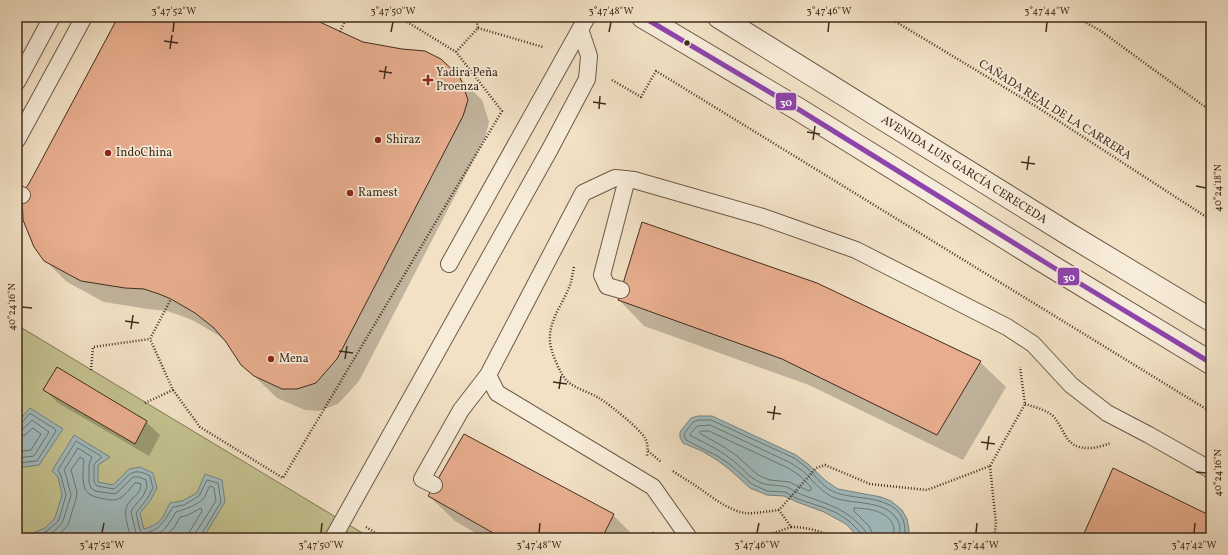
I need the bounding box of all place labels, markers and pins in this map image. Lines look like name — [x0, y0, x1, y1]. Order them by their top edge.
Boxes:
unlabelled marker — [682, 38, 692, 48]
place label: Yadira Peña Proenza — [436, 65, 498, 95]
marker: Yadira Peña Proenza — [423, 75, 433, 85]
place label: Shiraz — [386, 132, 420, 148]
marker: Shiraz — [373, 135, 383, 145]
place label: IndoChina — [116, 145, 172, 161]
marker: IndoChina — [103, 148, 113, 158]
place label: Ramest — [358, 185, 398, 201]
marker: Ramest — [345, 188, 355, 198]
place label: Mena — [279, 351, 309, 367]
marker: Mena — [266, 354, 276, 364]

